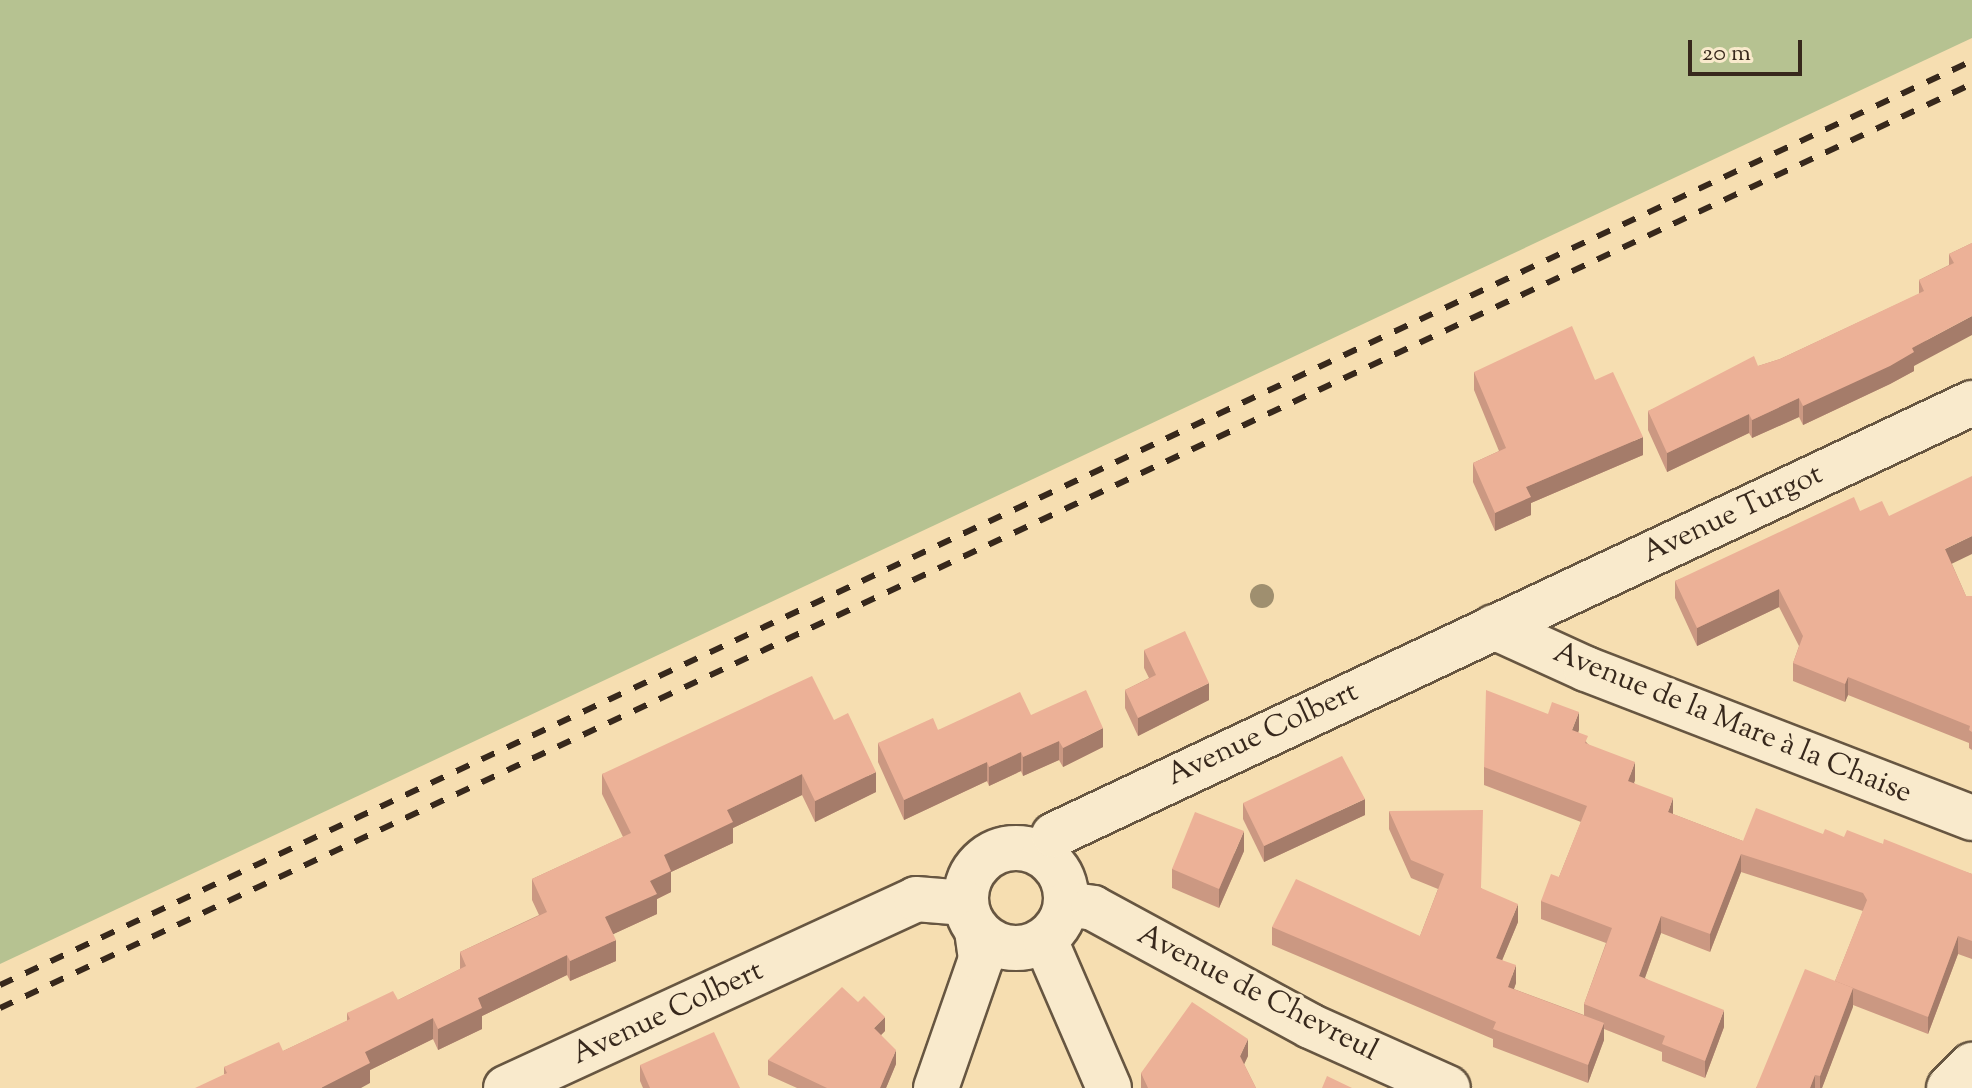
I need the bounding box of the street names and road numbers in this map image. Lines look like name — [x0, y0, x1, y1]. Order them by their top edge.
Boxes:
street label: Avenue Turgot — [1637, 458, 1829, 572]
street label: Avenue de la Mare à la Chaise — [1547, 635, 1917, 813]
street label: Avenue Colbert — [1162, 675, 1364, 795]
street label: Avenue de Chevreul — [1131, 918, 1383, 1070]
street label: Avenue Colbert — [567, 954, 769, 1074]

